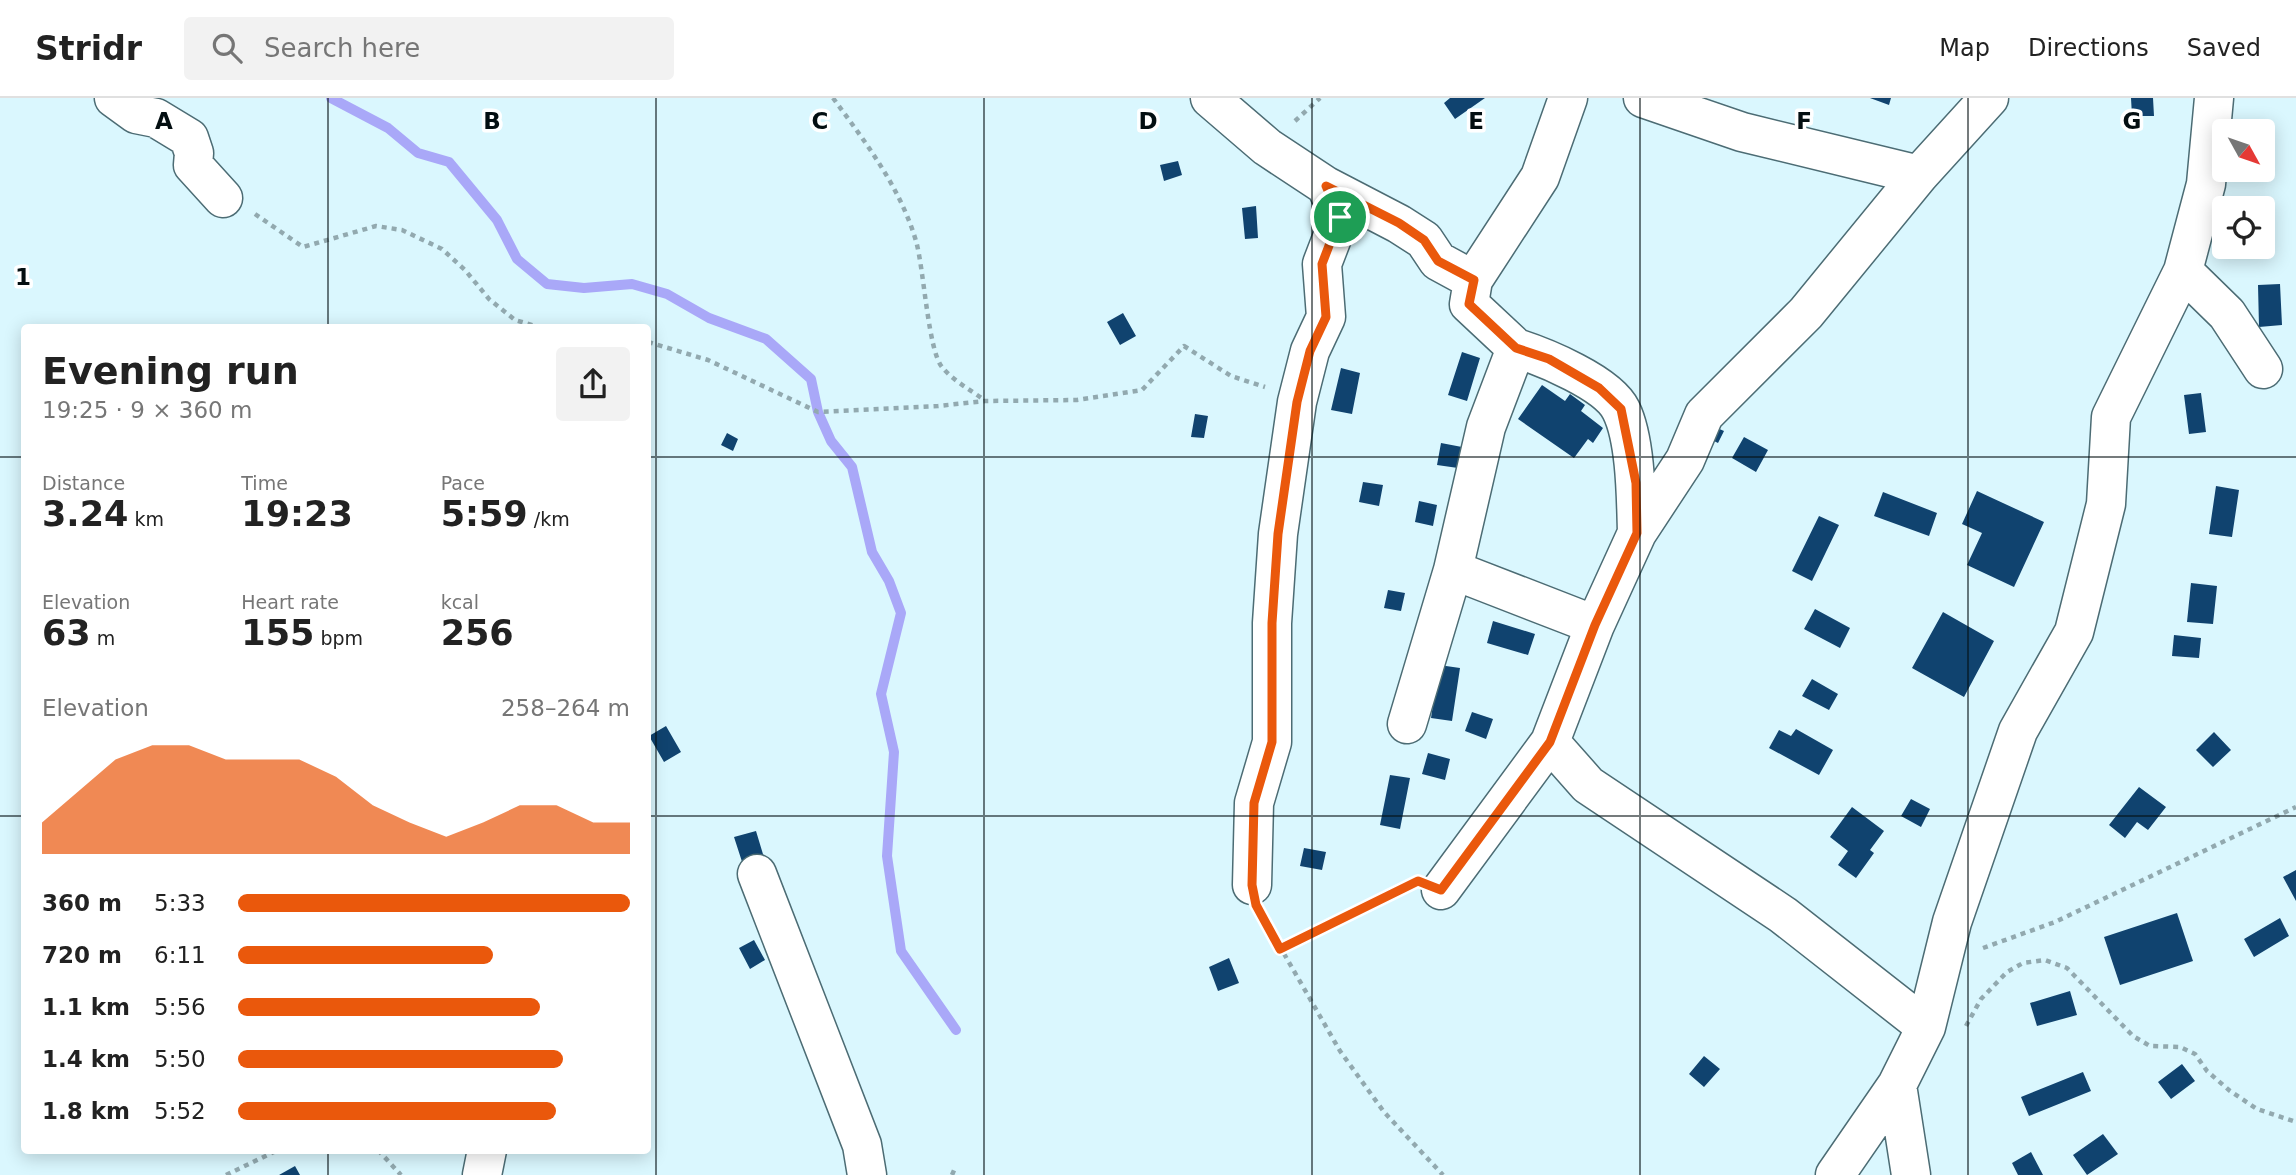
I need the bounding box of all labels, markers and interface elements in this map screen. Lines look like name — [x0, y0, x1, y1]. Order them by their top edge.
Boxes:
search box — [184, 17, 674, 80]
text: Stridr — [35, 29, 142, 68]
icon: search — [208, 29, 246, 67]
text: Search here — [264, 33, 420, 63]
text: Map — [1939, 34, 1990, 62]
text: Directions — [2028, 34, 2149, 62]
text: Saved — [2187, 34, 2261, 62]
text: A — [155, 108, 173, 134]
text: B — [483, 108, 501, 134]
text: C — [812, 108, 828, 134]
text: D — [1138, 108, 1158, 134]
text: E — [1468, 108, 1484, 134]
text: F — [1796, 108, 1812, 134]
text: G — [2123, 108, 2141, 134]
north arrow — [2212, 119, 2275, 182]
map controls — [2212, 119, 2275, 259]
pin — [1310, 187, 1370, 247]
button: locate — [2212, 196, 2275, 259]
icon: arrive — [1321, 198, 1359, 236]
text: 1 — [15, 264, 31, 290]
button: share — [556, 347, 630, 421]
text: Evening run — [42, 349, 299, 393]
text: 19:25 · 9 × 360 m — [42, 397, 252, 423]
text: Distance — [42, 472, 125, 494]
text: Time — [241, 472, 288, 494]
text: Pace — [441, 472, 485, 494]
text: 3.24 — [42, 494, 128, 534]
text: 19:23 — [241, 494, 353, 534]
text: 5:59 — [441, 494, 528, 534]
text: km — [128, 508, 164, 530]
text: /km — [528, 508, 570, 530]
text: Elevation — [42, 591, 130, 613]
text: Heart rate — [241, 591, 339, 613]
text: kcal — [441, 591, 479, 613]
text: 63 — [42, 613, 91, 653]
text: 155 — [241, 613, 314, 653]
text: 256 — [441, 613, 514, 653]
text: m — [91, 627, 115, 649]
text: bpm — [314, 627, 363, 649]
text: Elevation — [42, 695, 149, 721]
text: 258–264 m — [501, 695, 630, 721]
text: 360 m — [42, 890, 122, 916]
text: 5:33 — [154, 890, 206, 916]
text: 720 m — [42, 942, 122, 968]
text: 6:11 — [154, 942, 206, 968]
text: 1.1 km — [42, 994, 130, 1020]
text: 5:56 — [154, 994, 206, 1020]
text: 1.4 km — [42, 1046, 130, 1072]
text: 5:50 — [154, 1046, 206, 1072]
text: 1.8 km — [42, 1098, 130, 1124]
text: 5:52 — [154, 1098, 206, 1124]

